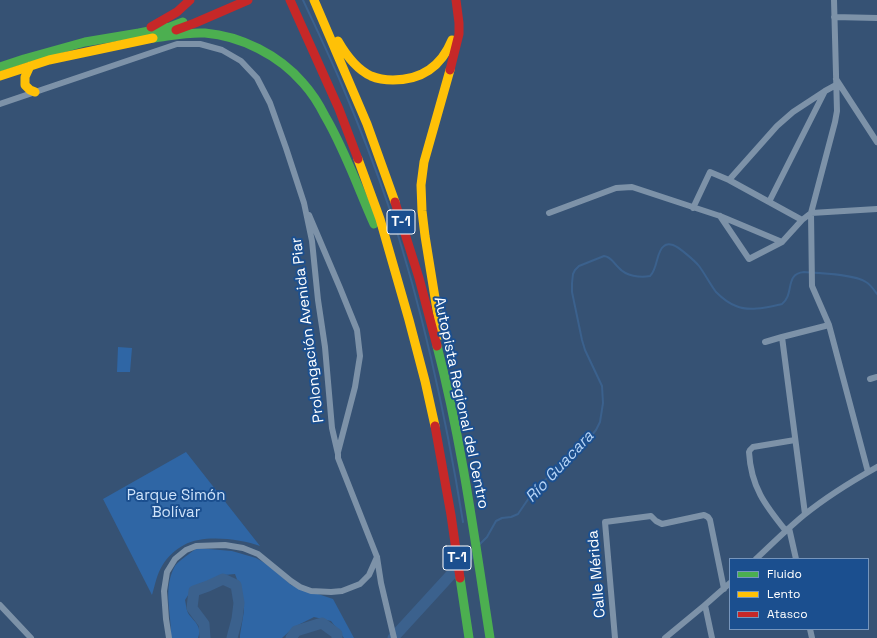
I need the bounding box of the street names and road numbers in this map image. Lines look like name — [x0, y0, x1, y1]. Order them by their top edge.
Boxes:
road number: T-1 — [387, 210, 415, 234]
street label: Prolongación Avenida Piar — [288, 236, 328, 424]
street label: Autopista Regional del Centro — [430, 295, 492, 511]
street label: Calle Mérida — [584, 529, 610, 619]
road number: T-1 — [443, 546, 471, 570]

